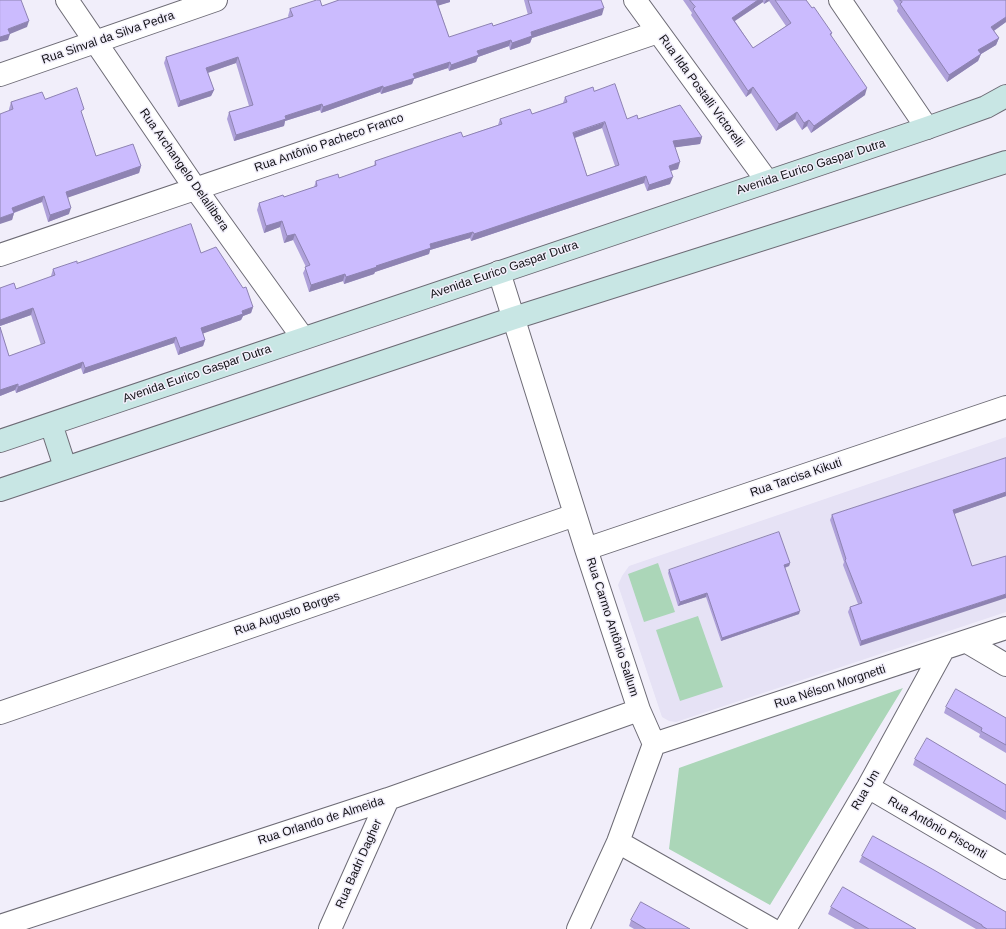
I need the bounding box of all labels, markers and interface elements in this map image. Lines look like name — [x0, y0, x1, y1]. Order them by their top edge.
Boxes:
street label: Rua Sinval da Silva Pedra — [40, 8, 176, 68]
street label: Rua Ilda Postalli Victorelli — [655, 32, 747, 150]
street label: Rua Archangelo Delallibera — [136, 106, 232, 234]
street label: Rua Antônio Pacheco Franco — [253, 111, 405, 175]
street label: Avenida Eurico Gaspar Dutra — [735, 136, 887, 198]
street label: Avenida Eurico Gaspar Dutra — [428, 238, 580, 302]
street label: Avenida Eurico Gaspar Dutra — [121, 342, 273, 406]
street label: Rua Tarcisa Kikuti — [748, 456, 844, 500]
street label: Rua Carmo Antônio Sallum — [583, 556, 641, 698]
street label: Rua Augusto Borges — [232, 589, 342, 639]
street label: Rua Nélson Morgnetti — [773, 662, 887, 712]
street label: Rua Um — [849, 767, 883, 813]
street label: Rua Orlando de Almeida — [256, 794, 386, 848]
street label: Rua Antônio Pisconti — [885, 794, 989, 862]
street label: Rua Badri Dagher — [333, 817, 385, 911]

